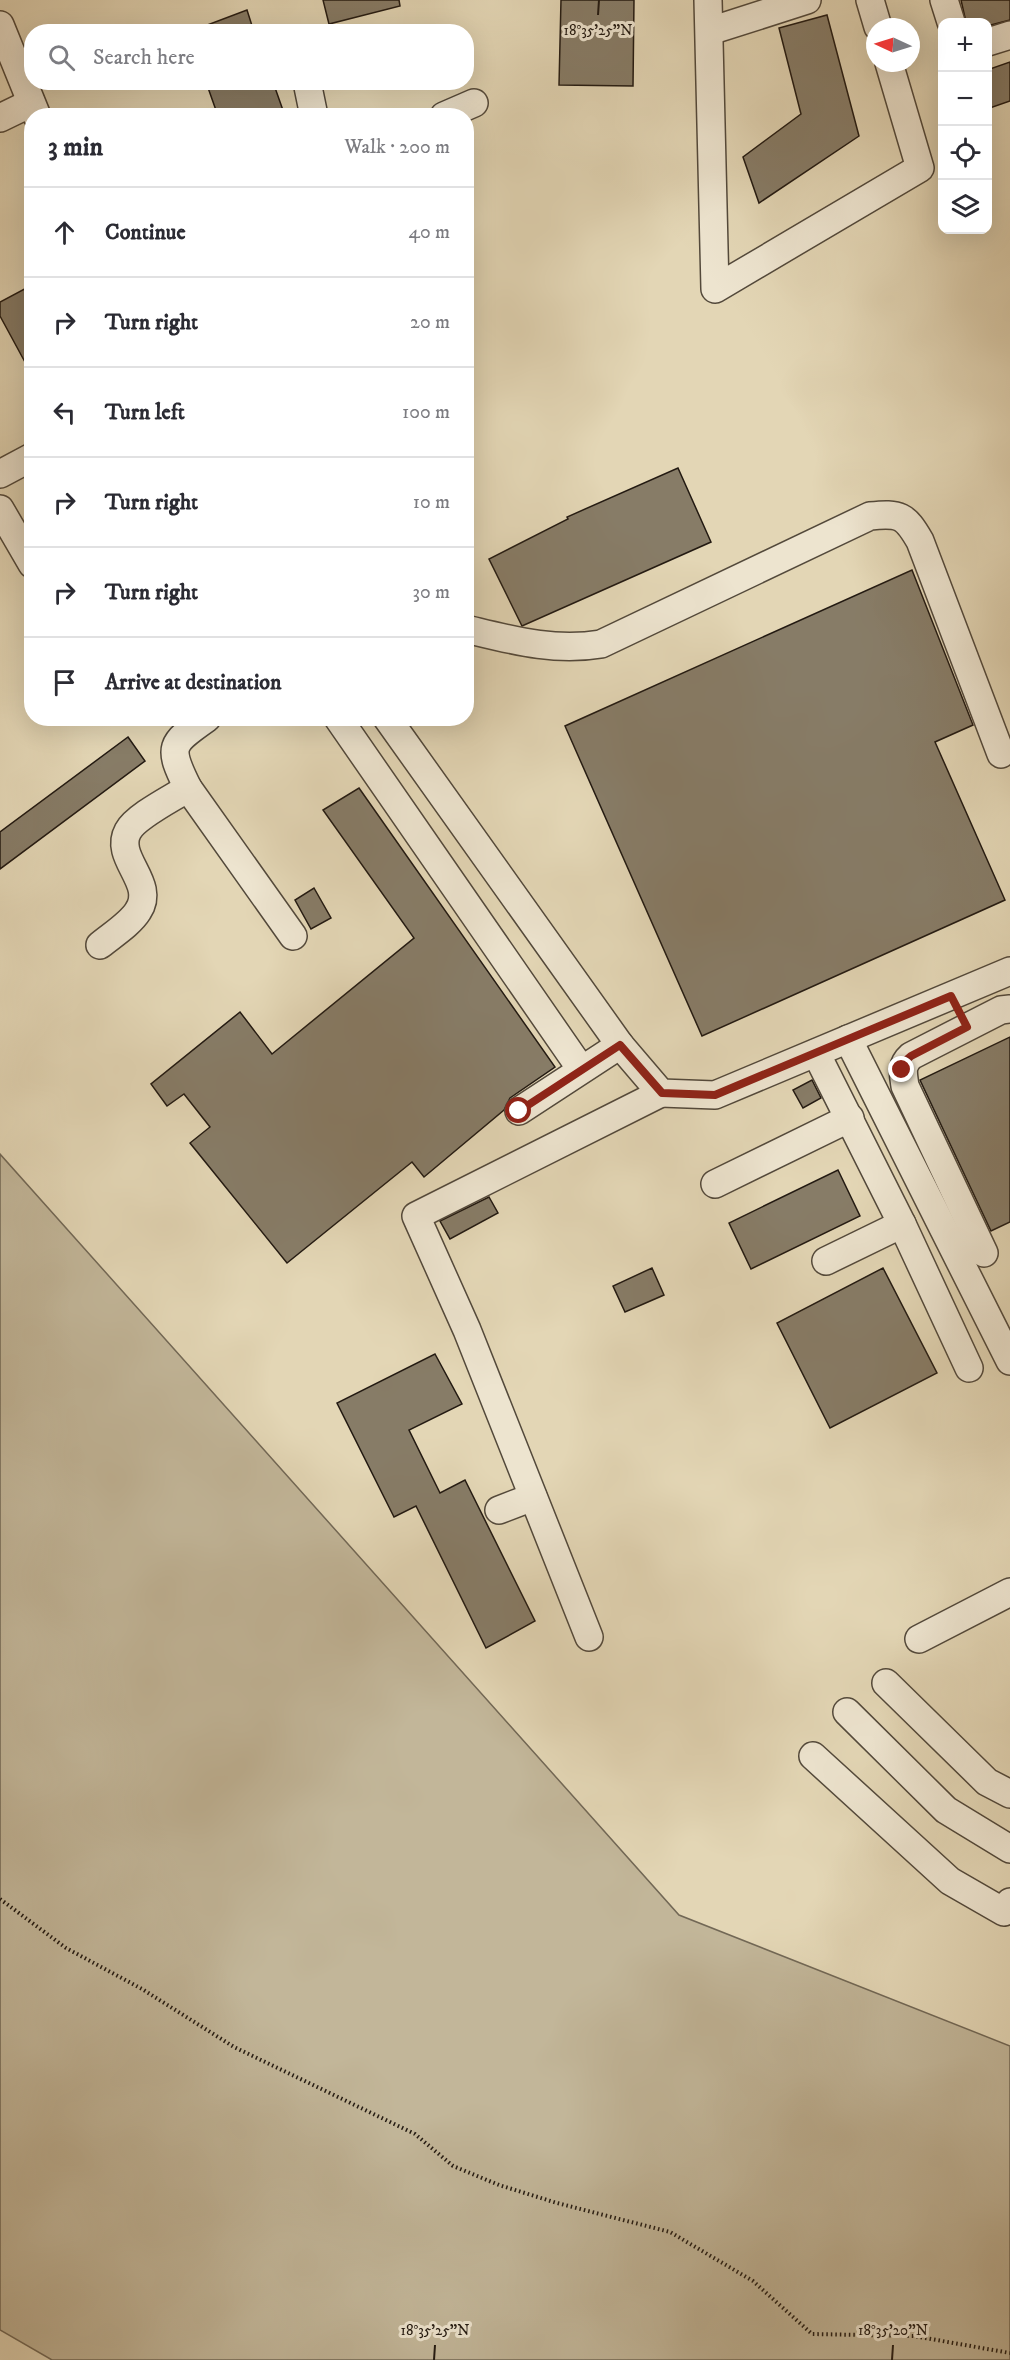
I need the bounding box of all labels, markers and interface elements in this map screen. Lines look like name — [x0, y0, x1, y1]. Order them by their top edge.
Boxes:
north arrow — [866, 18, 920, 72]
map controls — [938, 18, 992, 234]
button: + — [938, 18, 992, 72]
text: 18°35'25"N — [563, 21, 633, 40]
search box — [24, 24, 474, 90]
icon: search — [45, 41, 78, 74]
text: Search here — [93, 44, 195, 71]
button: − — [938, 72, 992, 126]
button: locate — [938, 126, 992, 180]
text: 3 min — [48, 131, 103, 164]
text: Walk · 200 m — [344, 135, 450, 160]
button: layers — [938, 180, 992, 234]
icon: ahead — [48, 216, 81, 249]
text: Continue — [105, 219, 186, 246]
text: 40 m — [408, 220, 450, 245]
icon: right — [48, 306, 81, 339]
text: Turn right — [105, 309, 198, 336]
text: 20 m — [410, 310, 450, 335]
icon: left — [48, 396, 81, 429]
text: Turn left — [105, 399, 185, 426]
text: 100 m — [402, 400, 450, 425]
icon: right — [48, 486, 81, 519]
text: Turn right — [105, 489, 198, 516]
text: 10 m — [413, 490, 450, 515]
icon: right — [48, 576, 81, 609]
text: Turn right — [105, 579, 198, 606]
text: 30 m — [412, 580, 450, 605]
icon: arrive — [48, 666, 81, 699]
text: Arrive at destination — [105, 669, 282, 696]
route end — [888, 1056, 914, 1082]
route start — [505, 1097, 531, 1123]
text: 18°35'25"N — [400, 2321, 470, 2340]
text: 18°35'20"N — [858, 2321, 928, 2340]

